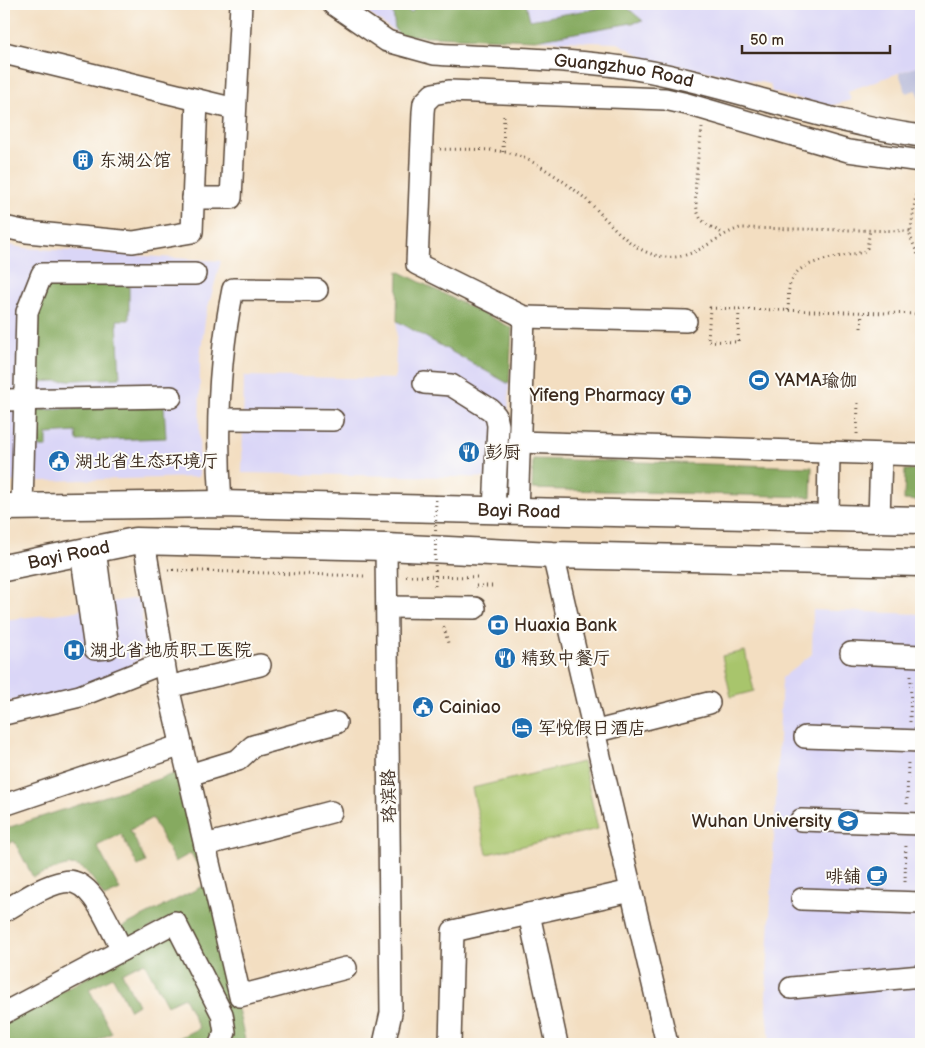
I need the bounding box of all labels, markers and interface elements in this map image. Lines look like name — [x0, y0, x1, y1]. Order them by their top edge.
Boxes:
scale bar — [742, 22, 890, 54]
text: 50 m — [750, 31, 784, 50]
street label: Guangzhuo Road — [553, 50, 696, 92]
building icon: 东湖公馆 — [71, 148, 95, 172]
place label: 东湖公馆 — [99, 150, 171, 171]
sports icon: YAMA瑜伽 — [747, 368, 771, 392]
place label: YAMA瑜伽 — [774, 370, 858, 391]
pharmacy icon: Yifeng Pharmacy — [669, 383, 693, 407]
place label: Yifeng Pharmacy — [528, 385, 666, 406]
restaurant icon: 彭厨 — [457, 440, 481, 464]
place label: 彭厨 — [485, 442, 521, 463]
public building icon: 湖北省生态环境厅 — [47, 449, 71, 473]
place label: 湖北省生态环境厅 — [75, 451, 219, 472]
street label: Bayi Road — [477, 499, 561, 522]
street label: Bayi Road — [26, 536, 112, 573]
bank icon: Huaxia Bank — [486, 613, 510, 637]
place label: Huaxia Bank — [514, 615, 617, 636]
hospital icon: 湖北省地质职工医院 — [62, 638, 86, 662]
place label: 湖北省地质职工医院 — [90, 640, 252, 661]
restaurant icon: 精致中餐厅 — [493, 646, 517, 670]
place label: 精致中餐厅 — [521, 648, 611, 669]
public building icon: Cainiao — [411, 695, 435, 719]
place label: Cainiao — [439, 697, 501, 718]
hotel icon: 军悦假日酒店 — [510, 716, 534, 740]
place label: 军悦假日酒店 — [538, 718, 646, 739]
street label: 珞滨路 — [378, 769, 400, 823]
school or university icon: Wuhan University — [836, 809, 860, 833]
place label: Wuhan University — [692, 811, 833, 832]
cafe icon: 啡舖 — [865, 864, 889, 888]
place label: 啡舖 — [825, 866, 861, 887]

